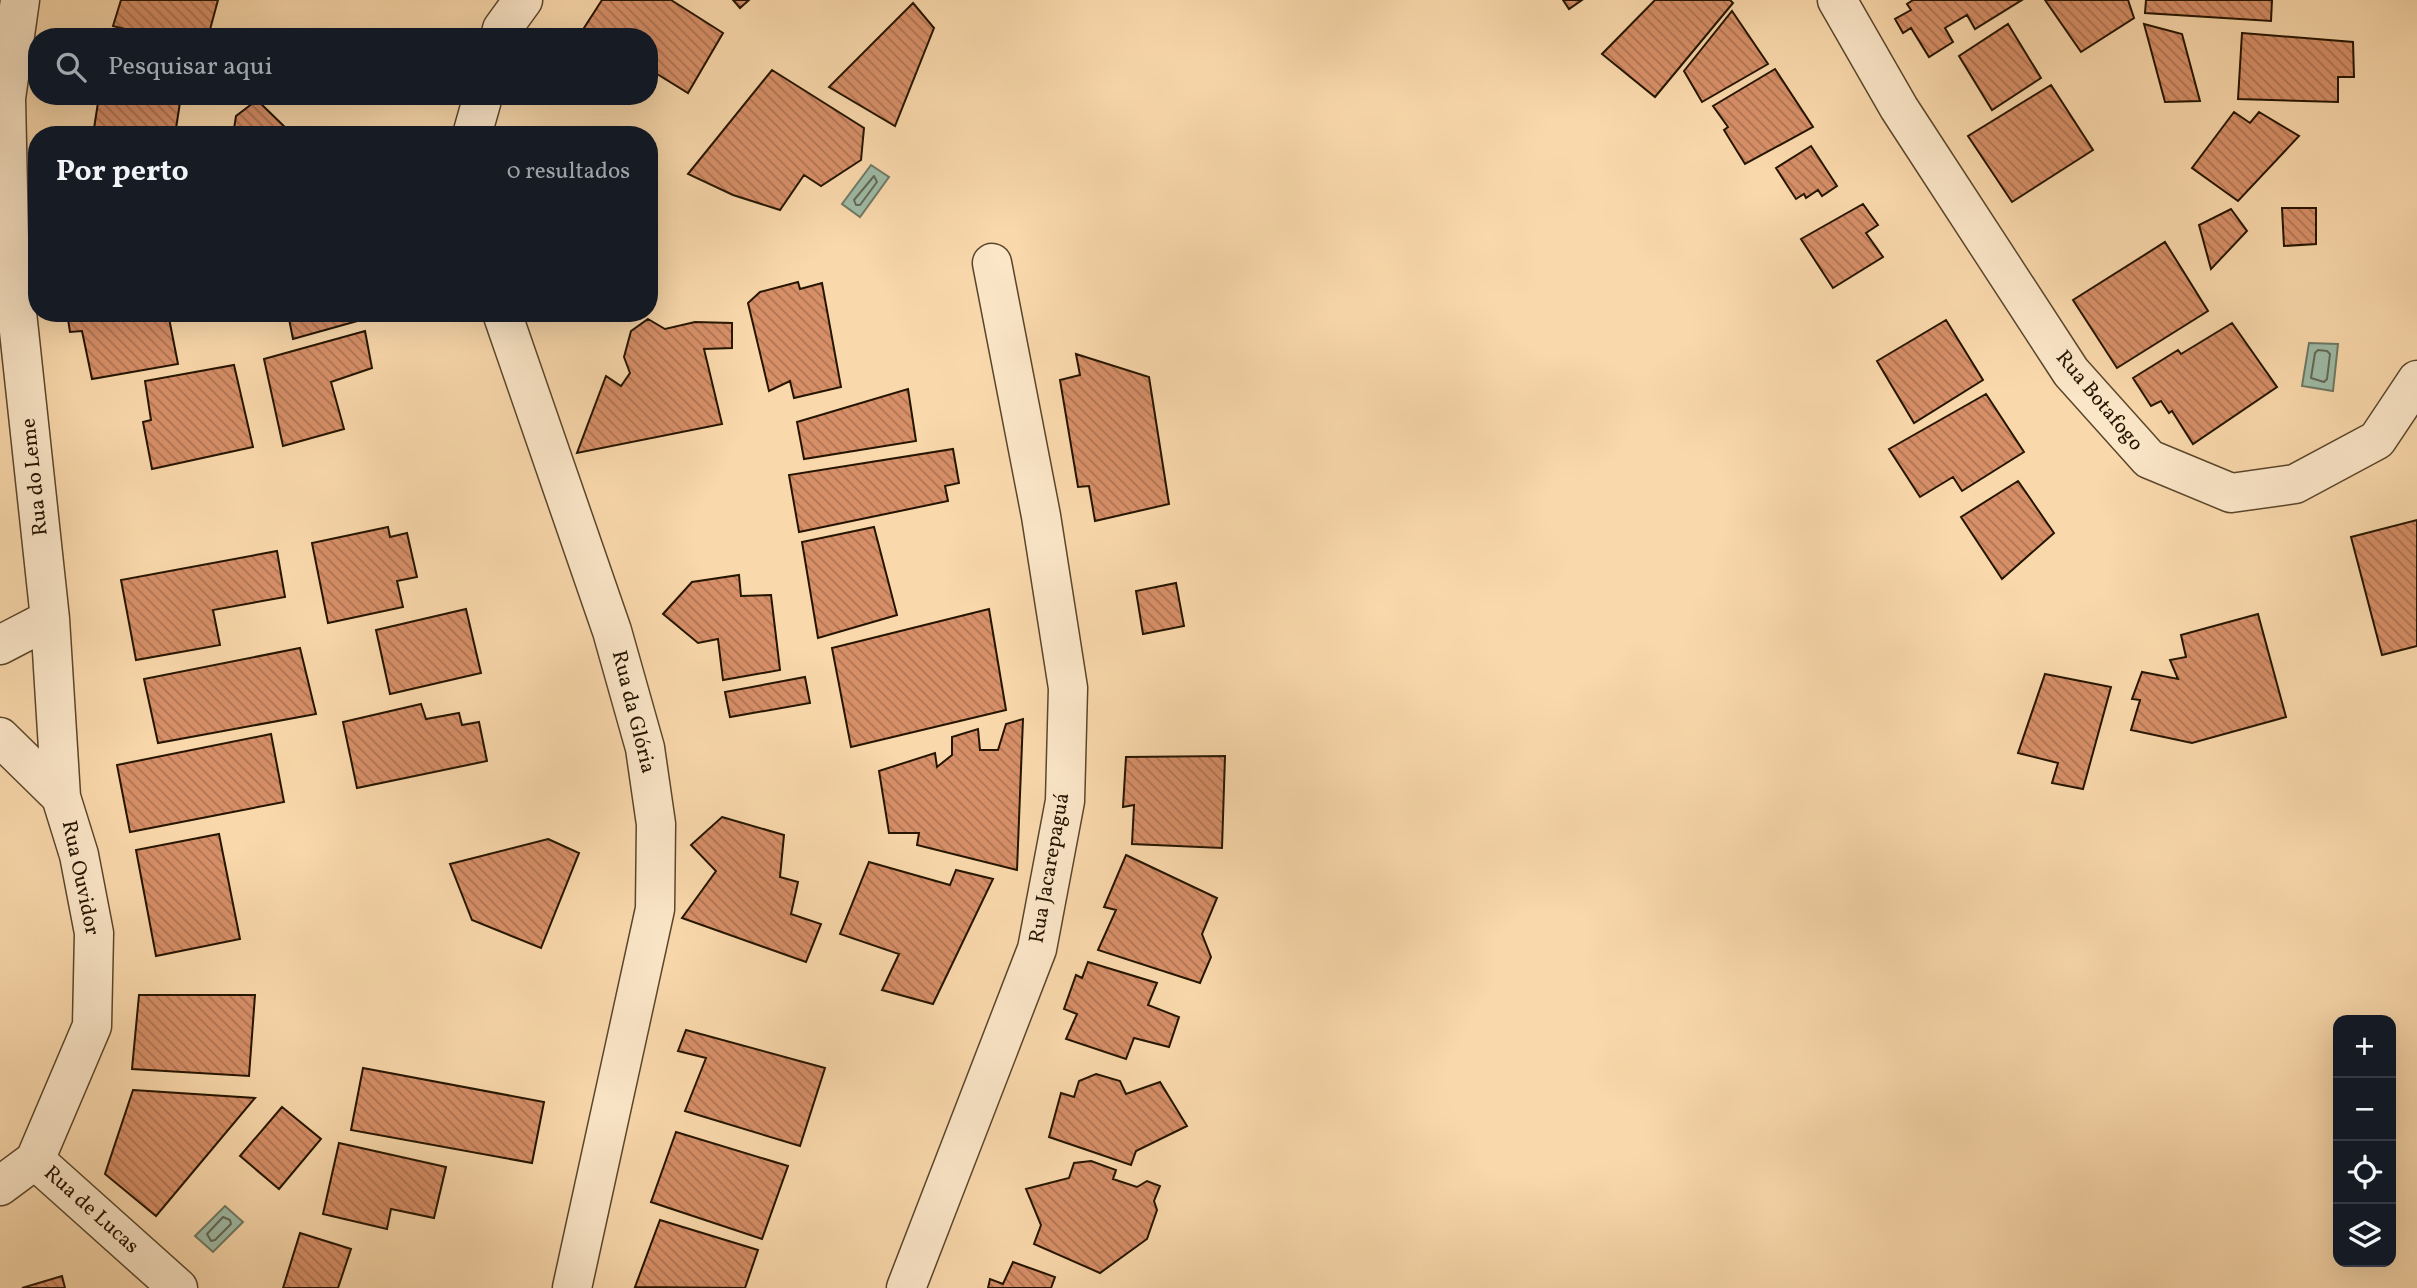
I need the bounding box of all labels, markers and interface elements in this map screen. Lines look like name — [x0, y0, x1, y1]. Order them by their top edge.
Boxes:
search box — [28, 28, 658, 105]
icon: search — [52, 48, 90, 86]
text: Pesquisar aqui — [108, 49, 273, 85]
text: Por perto — [56, 151, 189, 193]
text: 0 resultados — [507, 156, 630, 188]
street label: Rua Botafogo — [2048, 344, 2150, 458]
street label: Rua do Leme — [14, 417, 56, 537]
street label: Rua da Glória — [604, 647, 662, 777]
street label: Rua Jacarepaguá — [1022, 790, 1078, 946]
street label: Rua Ouvidor — [54, 818, 106, 938]
map controls — [2333, 1015, 2396, 1267]
button: + — [2333, 1015, 2396, 1078]
button: − — [2333, 1078, 2396, 1141]
button: locate — [2333, 1141, 2396, 1204]
street label: Rua de Lucas — [37, 1159, 145, 1261]
button: layers — [2333, 1204, 2396, 1267]

